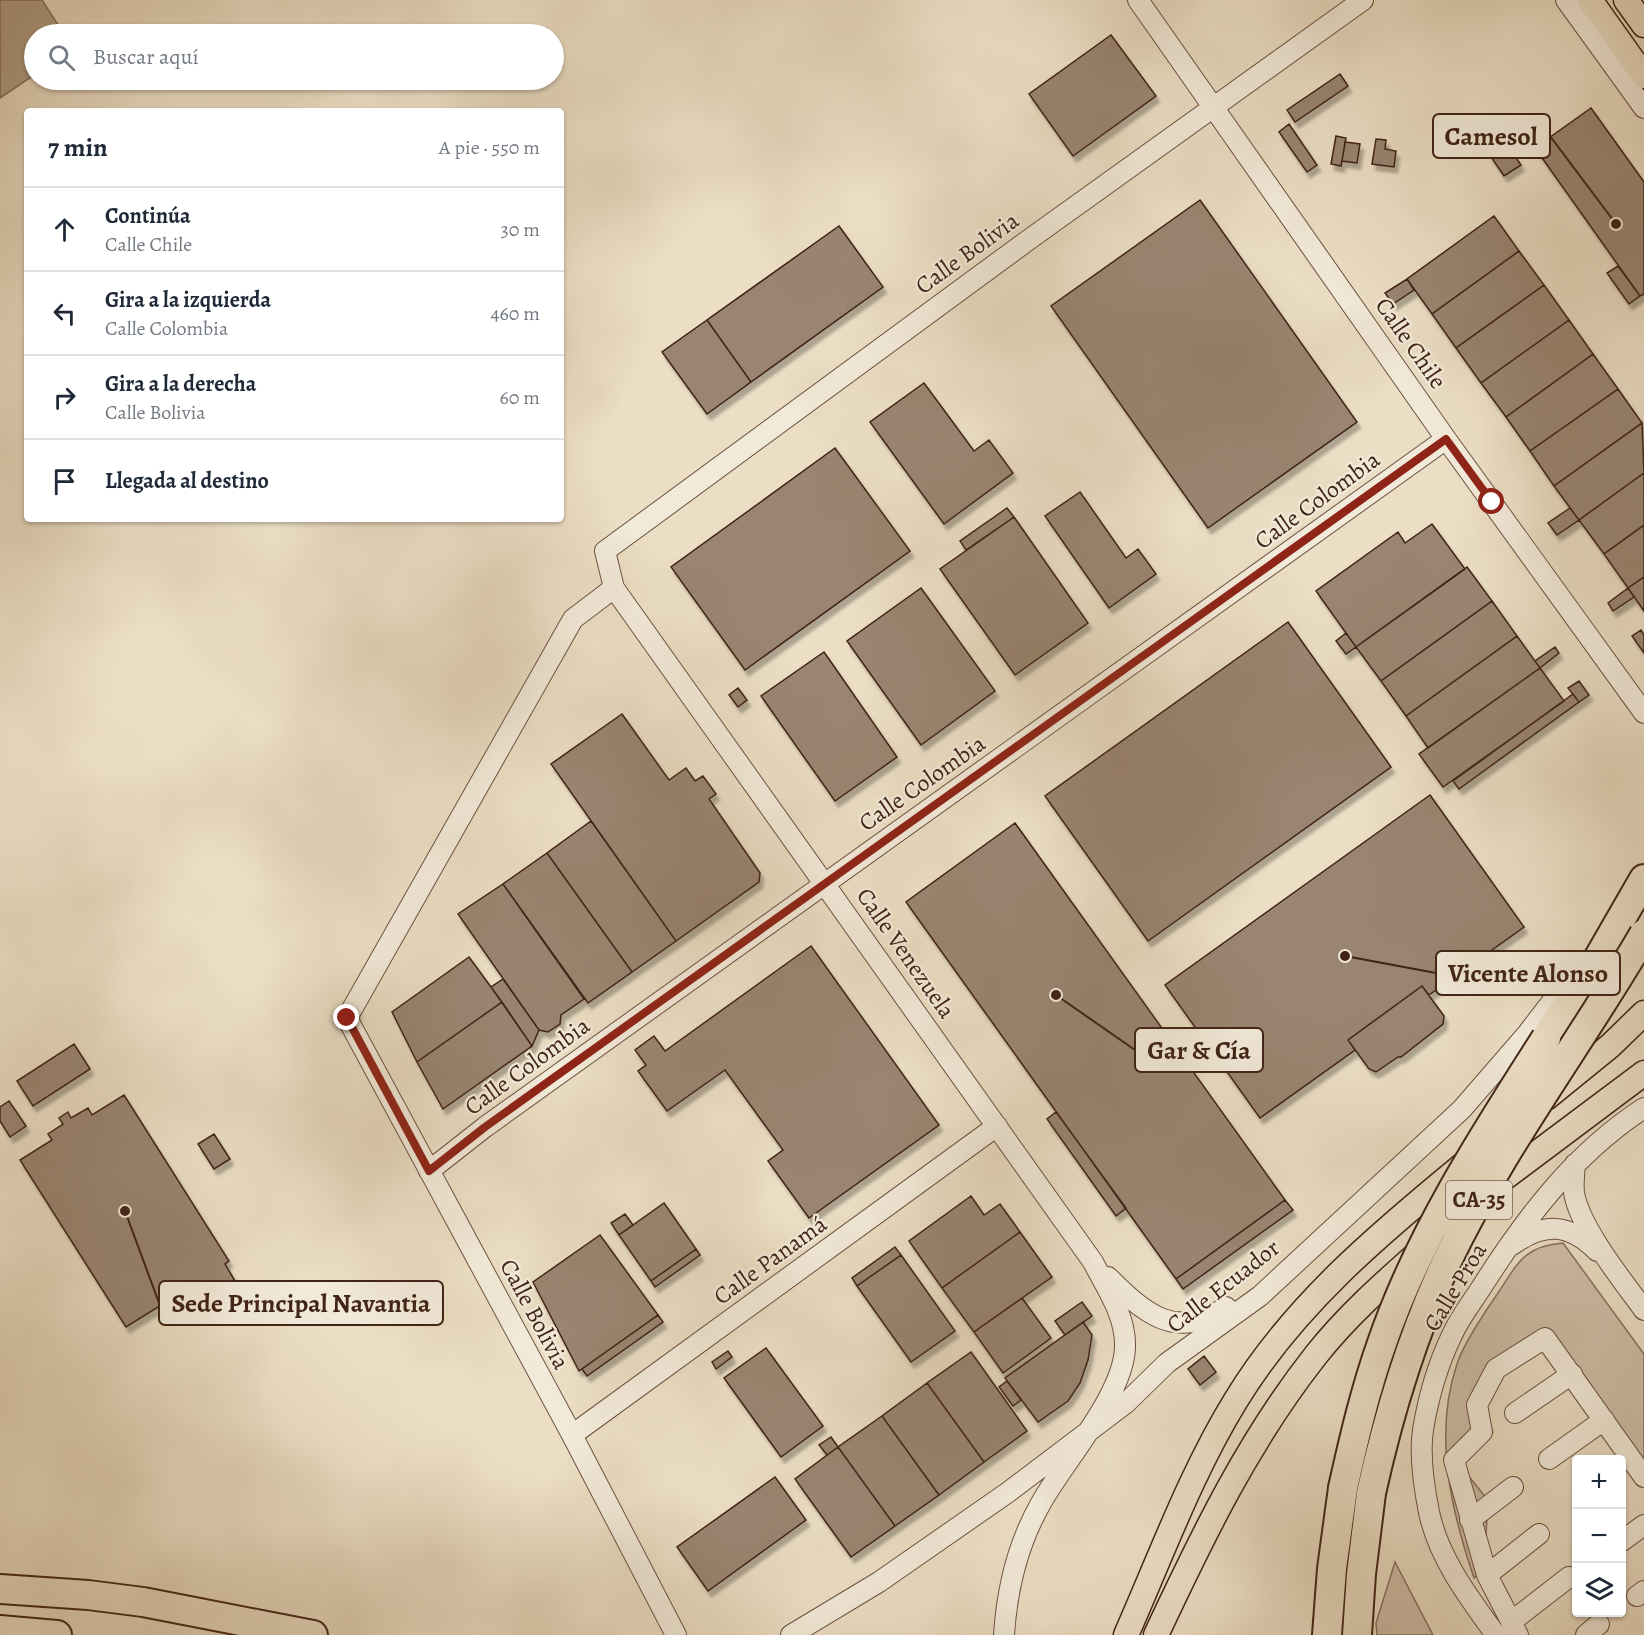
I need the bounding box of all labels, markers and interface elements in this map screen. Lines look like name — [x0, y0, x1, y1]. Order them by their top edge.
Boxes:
search box — [24, 24, 564, 90]
icon: search — [45, 41, 78, 74]
text: Buscar aquí — [93, 42, 199, 72]
callout: Camesol — [1433, 114, 1550, 158]
text: Camesol — [1444, 119, 1538, 154]
text: 7 min — [48, 130, 108, 165]
text: A pie · 550 m — [439, 134, 540, 161]
text: Continúa — [105, 201, 191, 231]
street label: Calle Bolivia — [909, 204, 1026, 301]
icon: ahead — [48, 213, 81, 246]
text: 30 m — [500, 216, 540, 243]
text: Calle Chile — [105, 231, 192, 258]
text: Gira a la izquierda — [105, 285, 271, 315]
street label: Calle Chile — [1368, 291, 1454, 395]
icon: left — [48, 297, 81, 330]
text: 460 m — [490, 300, 540, 327]
text: Calle Colombia — [105, 315, 228, 342]
text: Gira a la derecha — [105, 369, 256, 399]
icon: right — [48, 381, 81, 414]
text: 60 m — [500, 384, 540, 411]
text: Calle Bolivia — [105, 399, 206, 426]
street label: Calle Colombia — [1248, 443, 1387, 556]
icon: arrive — [48, 465, 81, 498]
text: Llegada al destino — [105, 466, 269, 496]
route start — [1478, 488, 1504, 514]
street label: Calle Colombia — [852, 727, 992, 839]
street label: Calle Venezuela — [849, 881, 963, 1025]
callout: Vicente Alonso — [1436, 951, 1620, 995]
text: Vicente Alonso — [1447, 956, 1608, 991]
route end — [333, 1004, 359, 1030]
street label: Calle Colombia — [458, 1009, 597, 1122]
callout: Gar & Cía — [1135, 1028, 1263, 1072]
text: Gar & Cía — [1147, 1033, 1251, 1068]
road number: CA-35 — [1446, 1181, 1512, 1219]
street label: Calle Panamá — [707, 1208, 834, 1312]
street label: Calle Ecuador — [1160, 1232, 1286, 1340]
street label: Calle Proa — [1416, 1236, 1494, 1337]
street label: Calle Bolivia — [493, 1253, 578, 1376]
callout: Sede Principal Navantia — [159, 1281, 443, 1325]
text: Sede Principal Navantia — [171, 1286, 431, 1321]
map controls — [1572, 1455, 1626, 1617]
button: + — [1572, 1455, 1626, 1509]
button: − — [1572, 1509, 1626, 1563]
button: layers — [1572, 1563, 1626, 1617]

